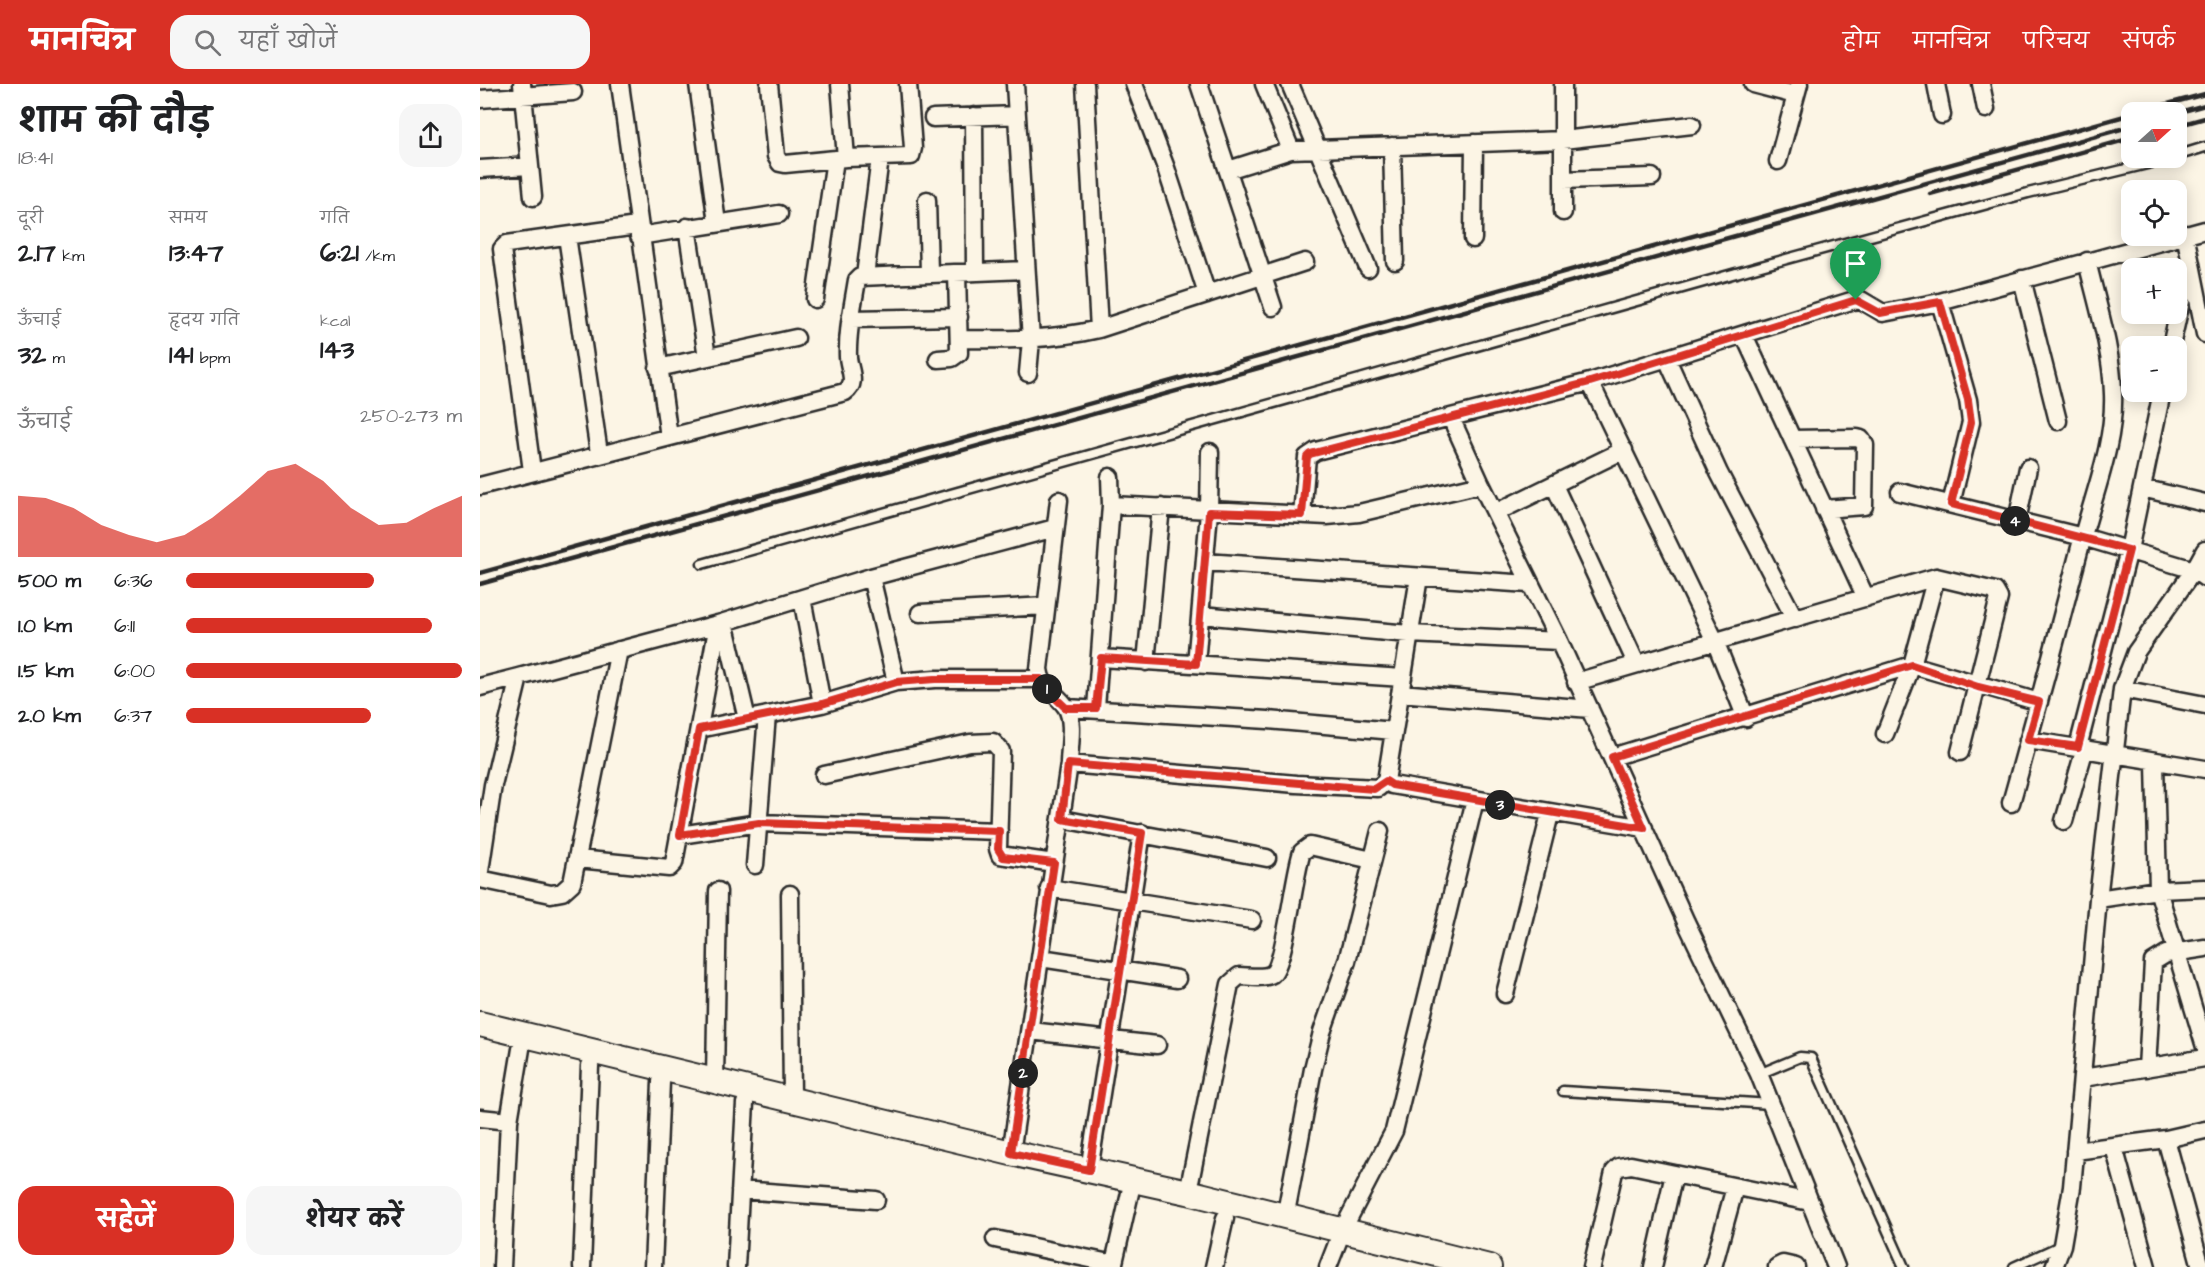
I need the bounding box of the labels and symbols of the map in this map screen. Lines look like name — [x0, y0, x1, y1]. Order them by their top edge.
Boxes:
north arrow — [2121, 102, 2187, 168]
pin — [1830, 238, 1881, 300]
pin: 4 — [2000, 506, 2030, 536]
pin: 1 — [1032, 674, 1062, 704]
pin: 3 — [1485, 790, 1515, 820]
pin: 2 — [1008, 1058, 1038, 1088]

